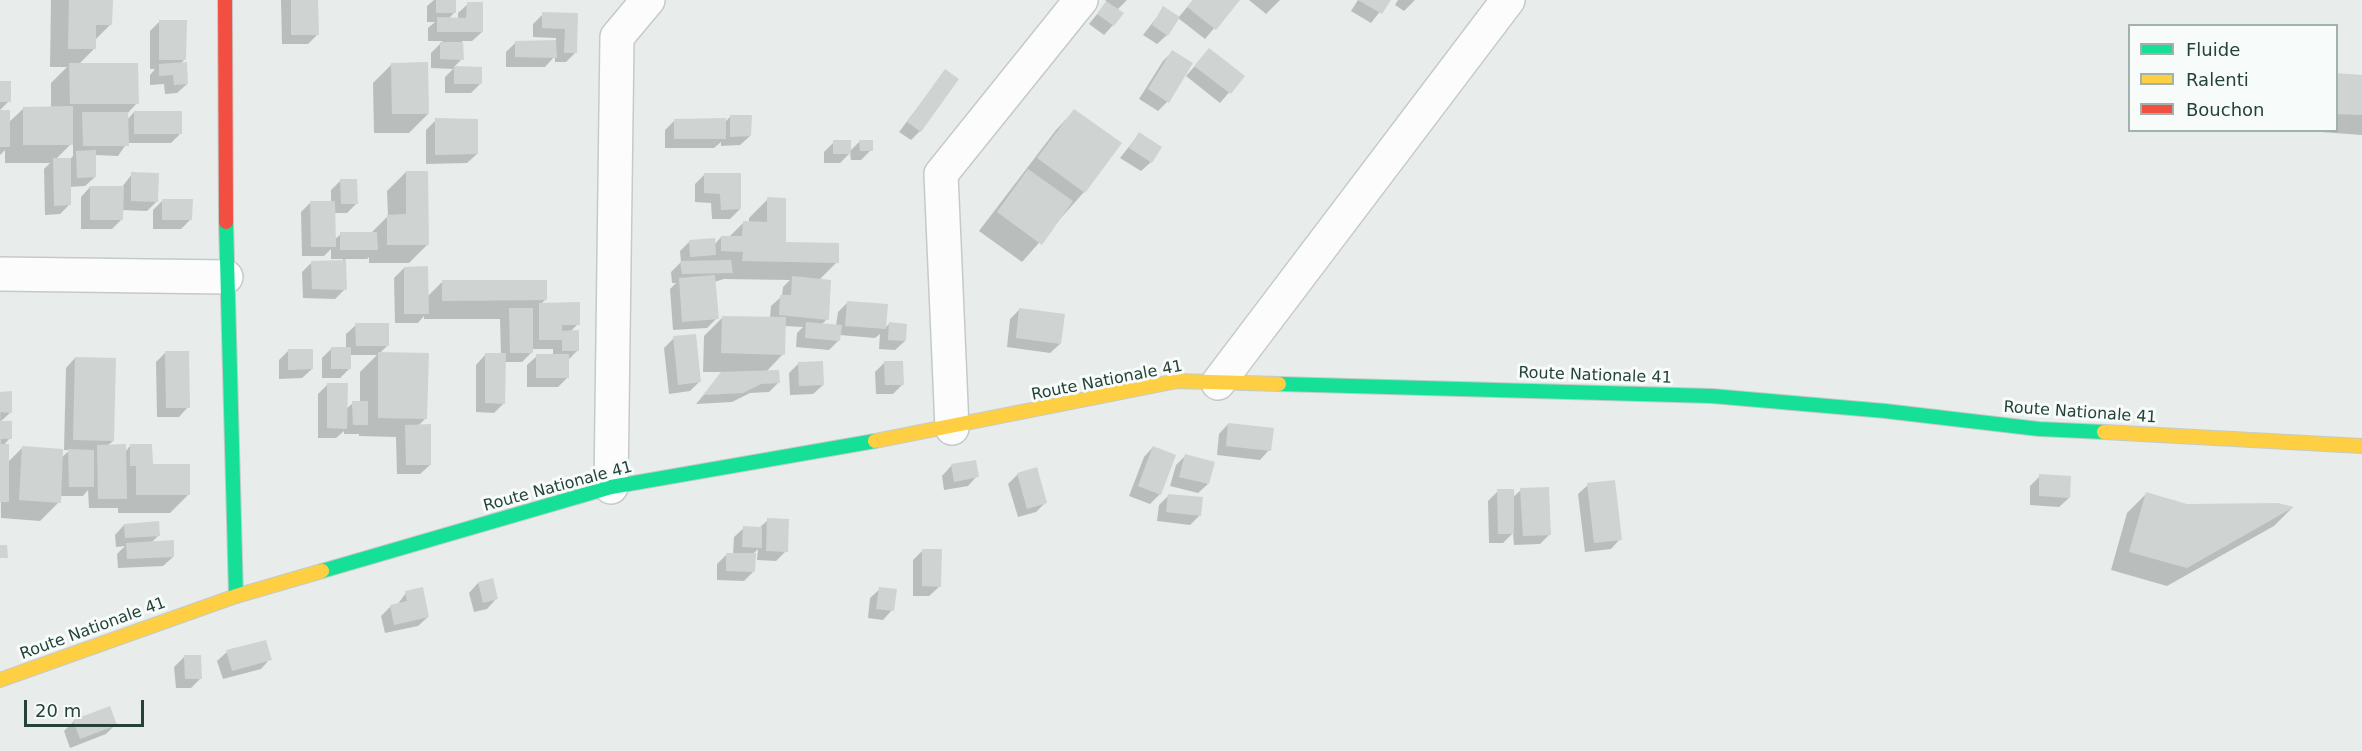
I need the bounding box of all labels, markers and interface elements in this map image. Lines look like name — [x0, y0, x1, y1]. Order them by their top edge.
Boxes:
legend — [2128, 24, 2338, 132]
text: Fluide — [2186, 39, 2240, 60]
text: Ralenti — [2186, 69, 2249, 90]
text: Bouchon — [2186, 99, 2265, 120]
street label: Route Nationale 41 — [1030, 357, 1184, 405]
street label: Route Nationale 41 — [1518, 364, 1672, 388]
street label: Route Nationale 41 — [2003, 398, 2157, 428]
street label: Route Nationale 41 — [481, 458, 635, 516]
street label: Route Nationale 41 — [18, 594, 168, 664]
scale bar — [27, 688, 147, 726]
text: 20 m — [35, 700, 81, 721]

